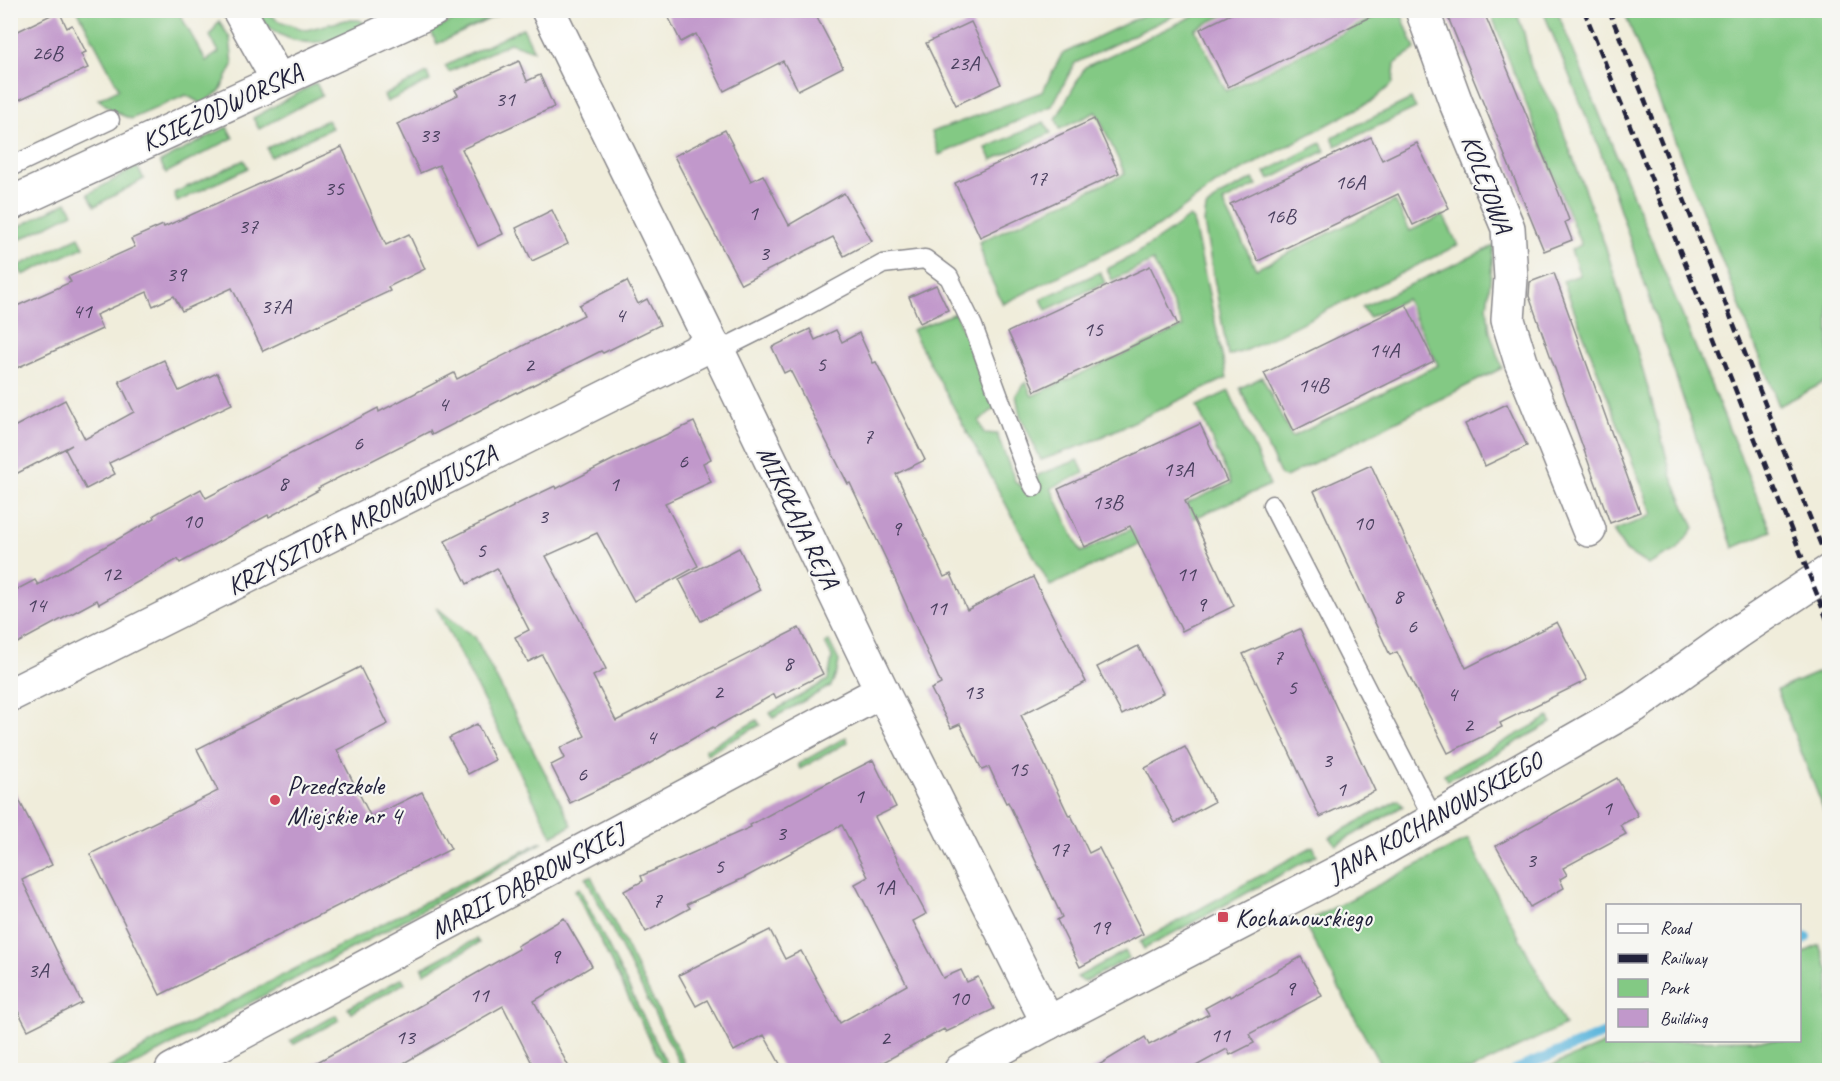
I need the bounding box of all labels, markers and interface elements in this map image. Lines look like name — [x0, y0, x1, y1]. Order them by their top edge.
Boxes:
house number: 26B — [31, 39, 64, 67]
house number: 23A — [949, 49, 980, 77]
street label: KSIĘŻODWORSKA — [136, 55, 309, 159]
house number: 31 — [495, 85, 516, 113]
house number: 33 — [419, 121, 441, 149]
street label: KOLEJOWA — [1454, 131, 1521, 239]
house number: 17 — [1027, 164, 1048, 192]
house number: 16A — [1335, 168, 1366, 196]
house number: 35 — [324, 174, 345, 202]
house number: 1 — [748, 199, 759, 227]
house number: 16B — [1264, 202, 1297, 230]
house number: 37 — [238, 212, 259, 240]
house number: 3 — [759, 239, 771, 267]
house number: 39 — [166, 260, 188, 288]
house number: 37A — [261, 292, 292, 320]
house number: 41 — [72, 297, 93, 325]
house number: 4 — [615, 301, 627, 329]
house number: 15 — [1083, 315, 1104, 343]
house number: 14A — [1369, 336, 1400, 364]
house number: 5 — [816, 350, 827, 378]
house number: 2 — [524, 351, 536, 379]
house number: 14B — [1297, 371, 1330, 399]
house number: 4 — [438, 390, 450, 418]
house number: 7 — [863, 422, 874, 450]
house number: 6 — [353, 429, 364, 457]
street label: KRZYSZTOFA MRONGOWIUSZA — [221, 437, 504, 603]
street label: MIKOŁAJA REJA — [749, 440, 848, 595]
house number: 6 — [678, 447, 689, 475]
house number: 13A — [1163, 455, 1194, 483]
house number: 8 — [278, 469, 290, 497]
house number: 1 — [609, 470, 620, 498]
house number: 13B — [1091, 488, 1124, 516]
house number: 3 — [538, 502, 550, 530]
house number: 10 — [182, 507, 204, 535]
house number: 10 — [1353, 509, 1375, 537]
house number: 9 — [891, 514, 903, 542]
house number: 5 — [476, 536, 487, 564]
house number: 12 — [101, 560, 123, 588]
house number: 11 — [1176, 560, 1197, 588]
house number: 8 — [1393, 582, 1405, 610]
house number: 9 — [1196, 590, 1208, 618]
house number: 14 — [26, 591, 48, 619]
house number: 11 — [927, 594, 948, 622]
house number: 6 — [1407, 612, 1418, 640]
house number: 7 — [1273, 643, 1284, 671]
house number: 8 — [783, 649, 795, 677]
house number: 5 — [1287, 673, 1298, 701]
house number: 2 — [713, 678, 725, 706]
house number: 13 — [963, 678, 985, 706]
house number: 4 — [1447, 680, 1459, 708]
house number: 2 — [1463, 711, 1475, 739]
house number: 4 — [646, 723, 658, 751]
street label: JANA KOCHANOWSKIEGO — [1320, 743, 1551, 891]
house number: 3 — [1322, 746, 1334, 774]
house number: 15 — [1008, 755, 1029, 783]
house number: 6 — [577, 760, 588, 788]
place label: Przedszkole Miejskie nr 4 — [287, 769, 404, 832]
house number: 1 — [1336, 775, 1347, 803]
house number: 1 — [854, 782, 865, 810]
marker: Przedszkole Miejskie nr 4 — [268, 793, 282, 807]
house number: 1 — [1602, 794, 1613, 822]
street label: MARII DĄBROWSKIEJ — [424, 814, 634, 946]
house number: 3 — [776, 819, 788, 847]
house number: 17 — [1049, 835, 1070, 863]
house number: 3 — [1526, 846, 1538, 874]
house number: 5 — [714, 852, 725, 880]
house number: 1A — [874, 873, 895, 901]
house number: 7 — [652, 886, 663, 914]
place label: Kochanowskiego — [1235, 901, 1374, 934]
legend — [1606, 904, 1801, 1042]
marker: Kochanowskiego — [1216, 910, 1230, 924]
house number: 19 — [1090, 913, 1112, 941]
text: Road — [1660, 917, 1693, 939]
house number: 9 — [550, 942, 562, 970]
text: Railway — [1660, 947, 1708, 969]
house number: 3A — [28, 956, 49, 984]
house number: 9 — [1285, 974, 1297, 1002]
text: Park — [1660, 977, 1690, 999]
house number: 11 — [469, 981, 490, 1009]
house number: 10 — [949, 984, 971, 1012]
text: Building — [1660, 1007, 1709, 1029]
house number: 11 — [1210, 1021, 1231, 1049]
house number: 13 — [395, 1023, 417, 1051]
house number: 2 — [880, 1024, 892, 1052]

